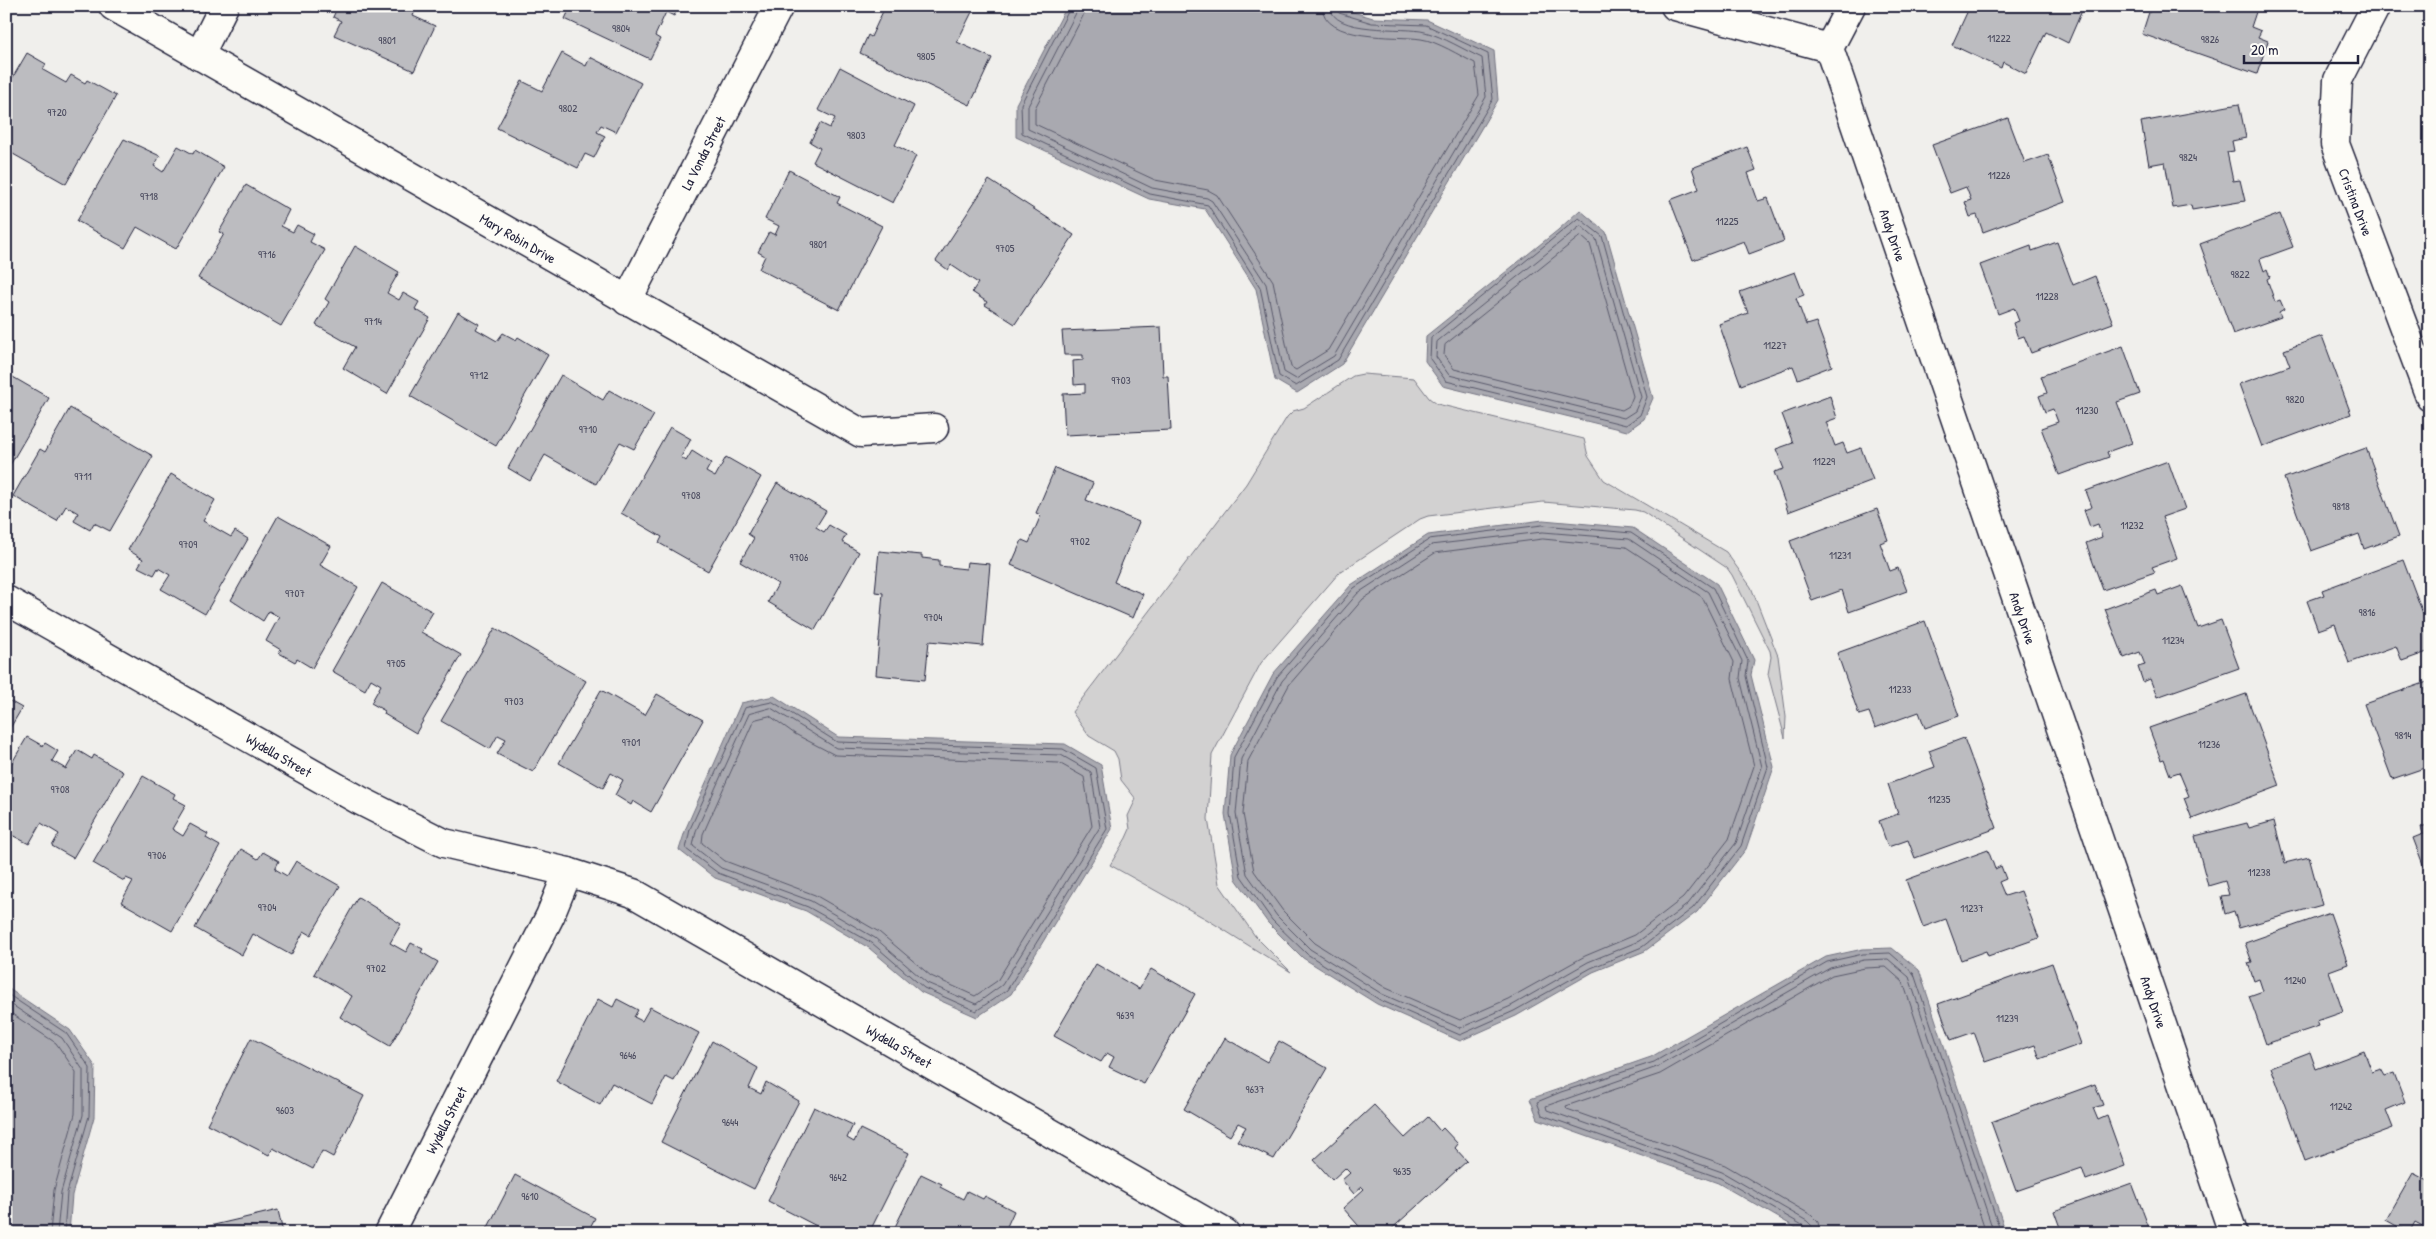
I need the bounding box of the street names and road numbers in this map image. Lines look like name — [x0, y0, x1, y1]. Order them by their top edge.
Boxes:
street label: La Vonda Street — [676, 113, 730, 193]
street label: Cristina Drive — [2334, 165, 2378, 239]
street label: Andy Drive — [1874, 206, 1911, 264]
street label: Mary Robin Drive — [476, 208, 560, 269]
street label: Andy Drive — [2004, 589, 2041, 647]
street label: Wydella Street — [242, 729, 315, 782]
street label: Andy Drive — [2135, 973, 2172, 1031]
street label: Wydella Street — [862, 1020, 935, 1073]
street label: Wydella Street — [421, 1083, 472, 1157]

